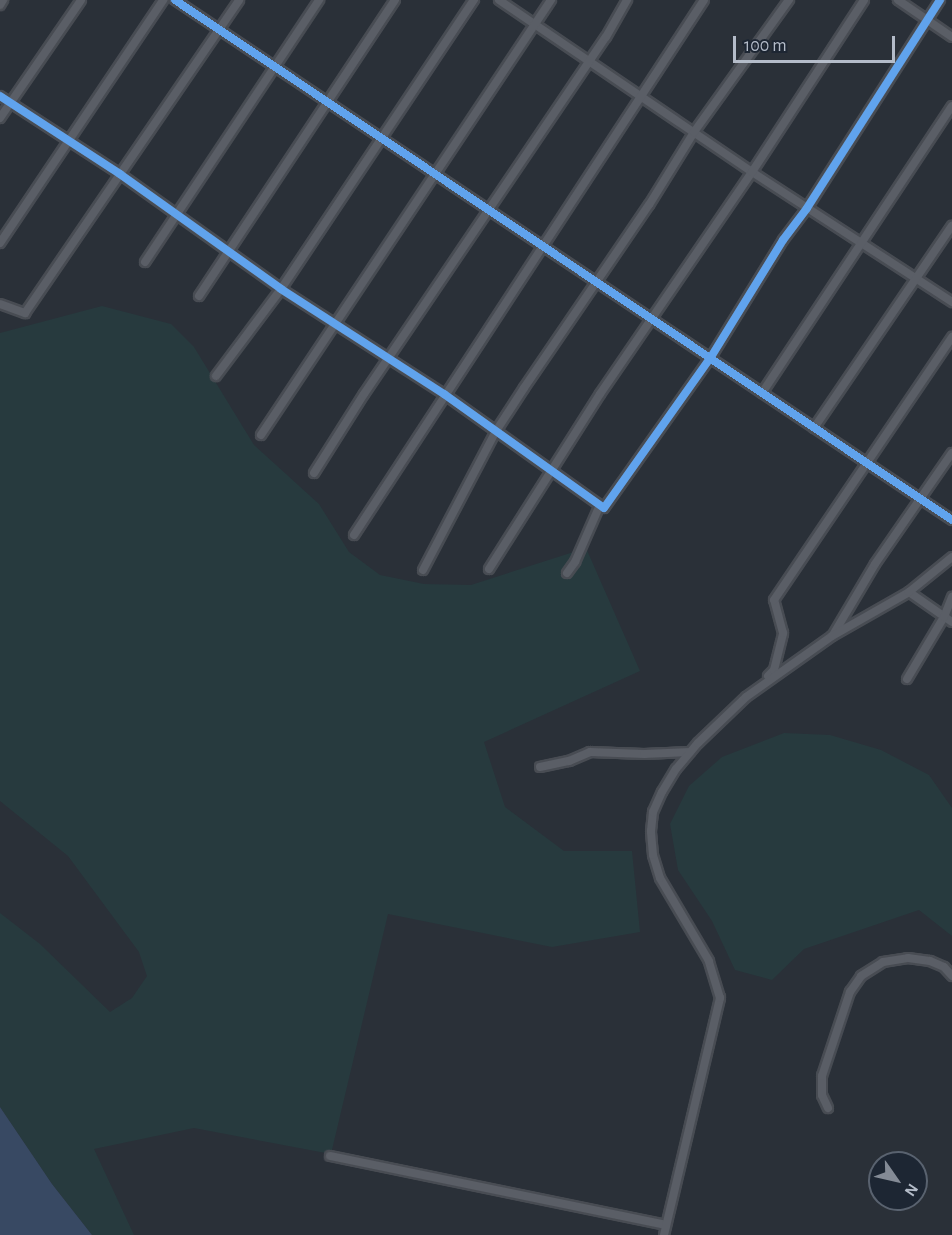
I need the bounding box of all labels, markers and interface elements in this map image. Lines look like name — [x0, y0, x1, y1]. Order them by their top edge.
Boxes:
scale bar — [736, 24, 898, 62]
text: 100 m — [744, 37, 787, 55]
north arrow — [868, 1151, 928, 1211]
text: N — [902, 1181, 921, 1199]

